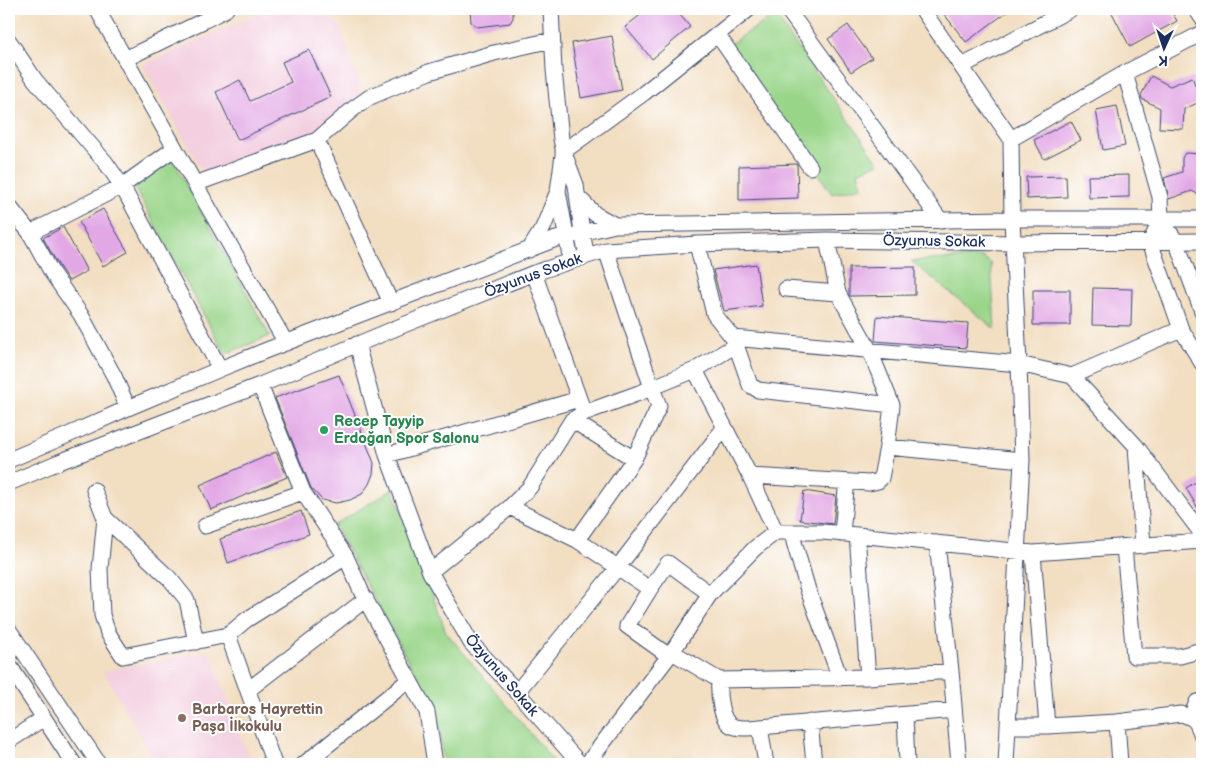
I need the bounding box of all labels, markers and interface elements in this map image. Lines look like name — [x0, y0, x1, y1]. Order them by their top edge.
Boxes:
north arrow — [1138, 22, 1188, 72]
text: K — [1158, 52, 1169, 69]
street label: Özyunus Sokak — [883, 231, 986, 252]
street label: Özyunus Sokak — [482, 249, 585, 302]
place label: Recep Tayyip Erdoğan Spor Salonu — [334, 412, 479, 448]
marker: Recep Tayyip Erdoğan Spor Salonu — [318, 424, 330, 436]
street label: Özyunus Sokak — [461, 630, 543, 721]
place label: Barbaros Hayrettin Paşa İlkokulu — [192, 700, 323, 736]
marker: Barbaros Hayrettin Paşa İlkokulu — [176, 712, 188, 724]

